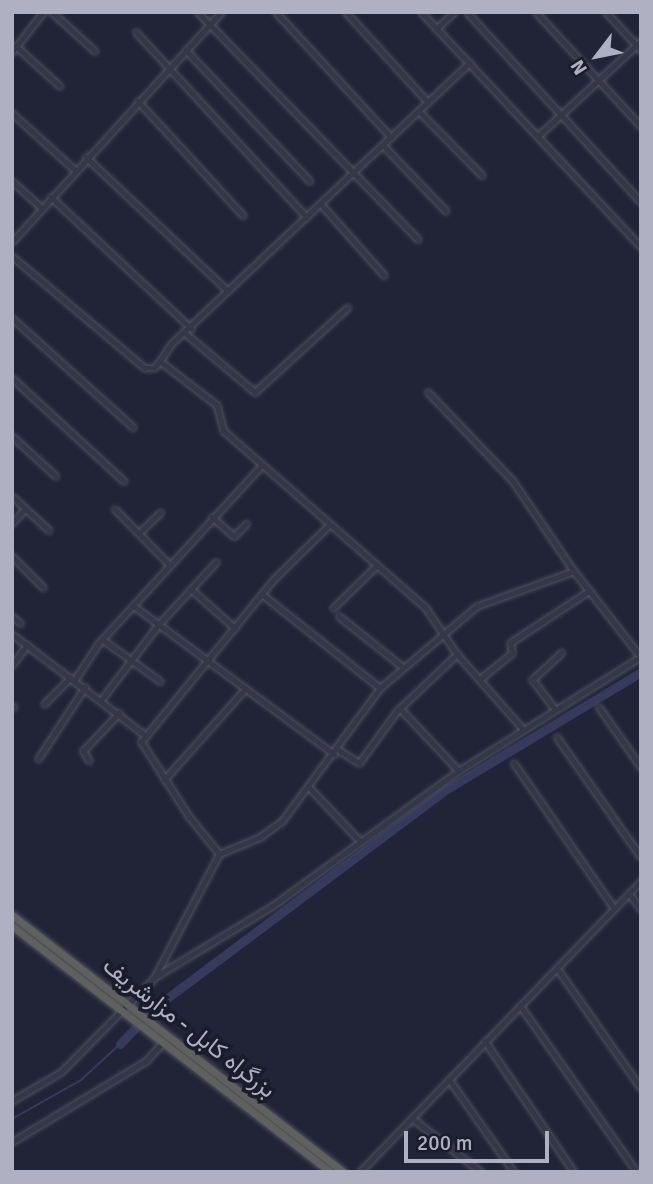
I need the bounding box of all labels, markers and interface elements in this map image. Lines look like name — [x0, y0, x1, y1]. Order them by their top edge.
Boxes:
north arrow — [562, 21, 632, 91]
text: N — [566, 55, 593, 79]
street label: بزرگراه کابل - مزارشریف — [97, 952, 281, 1104]
scale bar — [408, 1118, 553, 1162]
text: 200 m — [417, 1130, 472, 1156]

